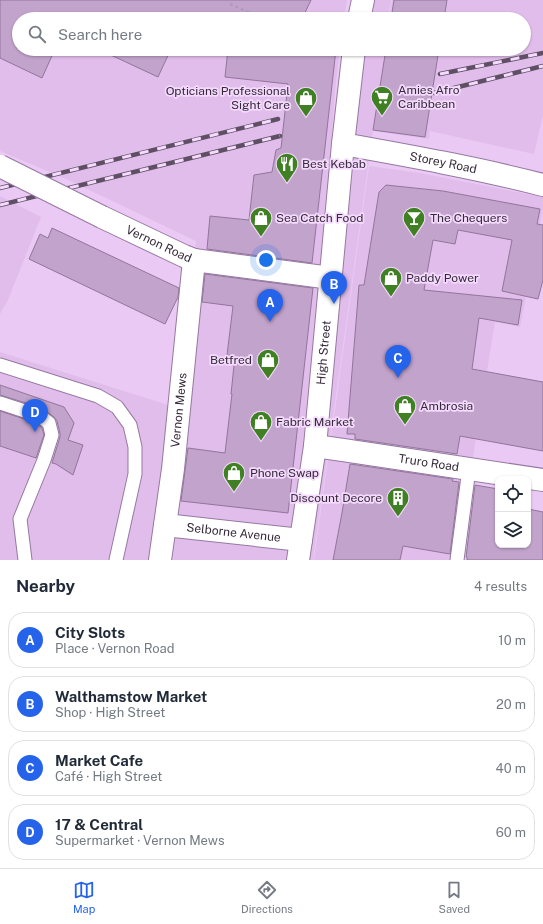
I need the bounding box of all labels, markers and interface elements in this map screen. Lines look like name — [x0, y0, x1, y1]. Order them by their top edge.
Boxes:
search box — [12, 12, 531, 56]
icon: search — [26, 23, 48, 45]
text: Search here — [58, 26, 142, 43]
place label: Amies Afro Caribbean — [398, 83, 460, 111]
place label: Opticians Professional Sight Care — [166, 84, 290, 112]
supermarket icon: Amies Afro Caribbean — [369, 84, 395, 117]
shop icon: Opticians Professional Sight Care — [293, 85, 319, 118]
street label: Storey Road — [408, 149, 478, 176]
restaurant icon: Best Kebab — [274, 151, 300, 184]
place label: Best Kebab — [302, 157, 366, 171]
shop icon: Sea Catch Food — [248, 205, 274, 238]
bar icon: The Chequers — [401, 205, 427, 238]
place label: Sea Catch Food — [276, 211, 363, 225]
place label: The Chequers — [430, 211, 507, 225]
street label: Vernon Road — [124, 222, 194, 265]
your location — [256, 250, 276, 270]
shop icon: Paddy Power — [378, 265, 404, 298]
pin: B — [321, 271, 347, 304]
place label: Paddy Power — [406, 271, 479, 285]
pin: A — [257, 289, 283, 322]
street label: High Street — [314, 320, 334, 385]
pin: C — [385, 345, 411, 378]
shop icon: Betfred — [255, 347, 281, 380]
place label: Betfred — [210, 353, 252, 367]
street label: Vernon Mews — [168, 372, 190, 448]
shop icon: Ambrosia — [392, 393, 418, 426]
pin: D — [22, 399, 48, 432]
place label: Ambrosia — [420, 399, 473, 413]
shop icon: Fabric Market — [248, 409, 274, 442]
place label: Fabric Market — [276, 415, 354, 429]
street label: Truro Road — [397, 451, 460, 474]
shop icon: Phone Swap — [221, 460, 247, 493]
place label: Phone Swap — [250, 466, 319, 480]
map controls — [495, 476, 531, 548]
button: locate — [495, 476, 531, 512]
building icon: Discount Decore — [385, 485, 411, 518]
place label: Discount Decore — [290, 491, 382, 505]
button: layers — [495, 512, 531, 548]
street label: Selborne Avenue — [186, 520, 282, 545]
text: Nearby — [16, 576, 75, 596]
text: 4 results — [474, 579, 527, 594]
text: City Slots — [55, 624, 125, 641]
text: A — [25, 633, 35, 648]
text: 10 m — [498, 633, 526, 648]
text: Place · Vernon Road — [55, 641, 174, 656]
text: Walthamstow Market — [55, 688, 207, 705]
text: B — [26, 697, 34, 712]
text: 20 m — [496, 697, 526, 712]
text: Shop · High Street — [55, 705, 165, 720]
text: Market Cafe — [55, 752, 143, 769]
text: C — [25, 761, 35, 776]
text: 40 m — [495, 761, 526, 776]
text: Café · High Street — [55, 769, 162, 784]
text: 17 & Central — [55, 816, 143, 833]
text: D — [25, 825, 35, 840]
text: 60 m — [496, 825, 526, 840]
text: Supermarket · Vernon Mews — [55, 833, 224, 848]
tab: Map — [73, 879, 95, 915]
tab: Directions — [241, 879, 293, 915]
tab: Saved — [439, 879, 470, 915]

